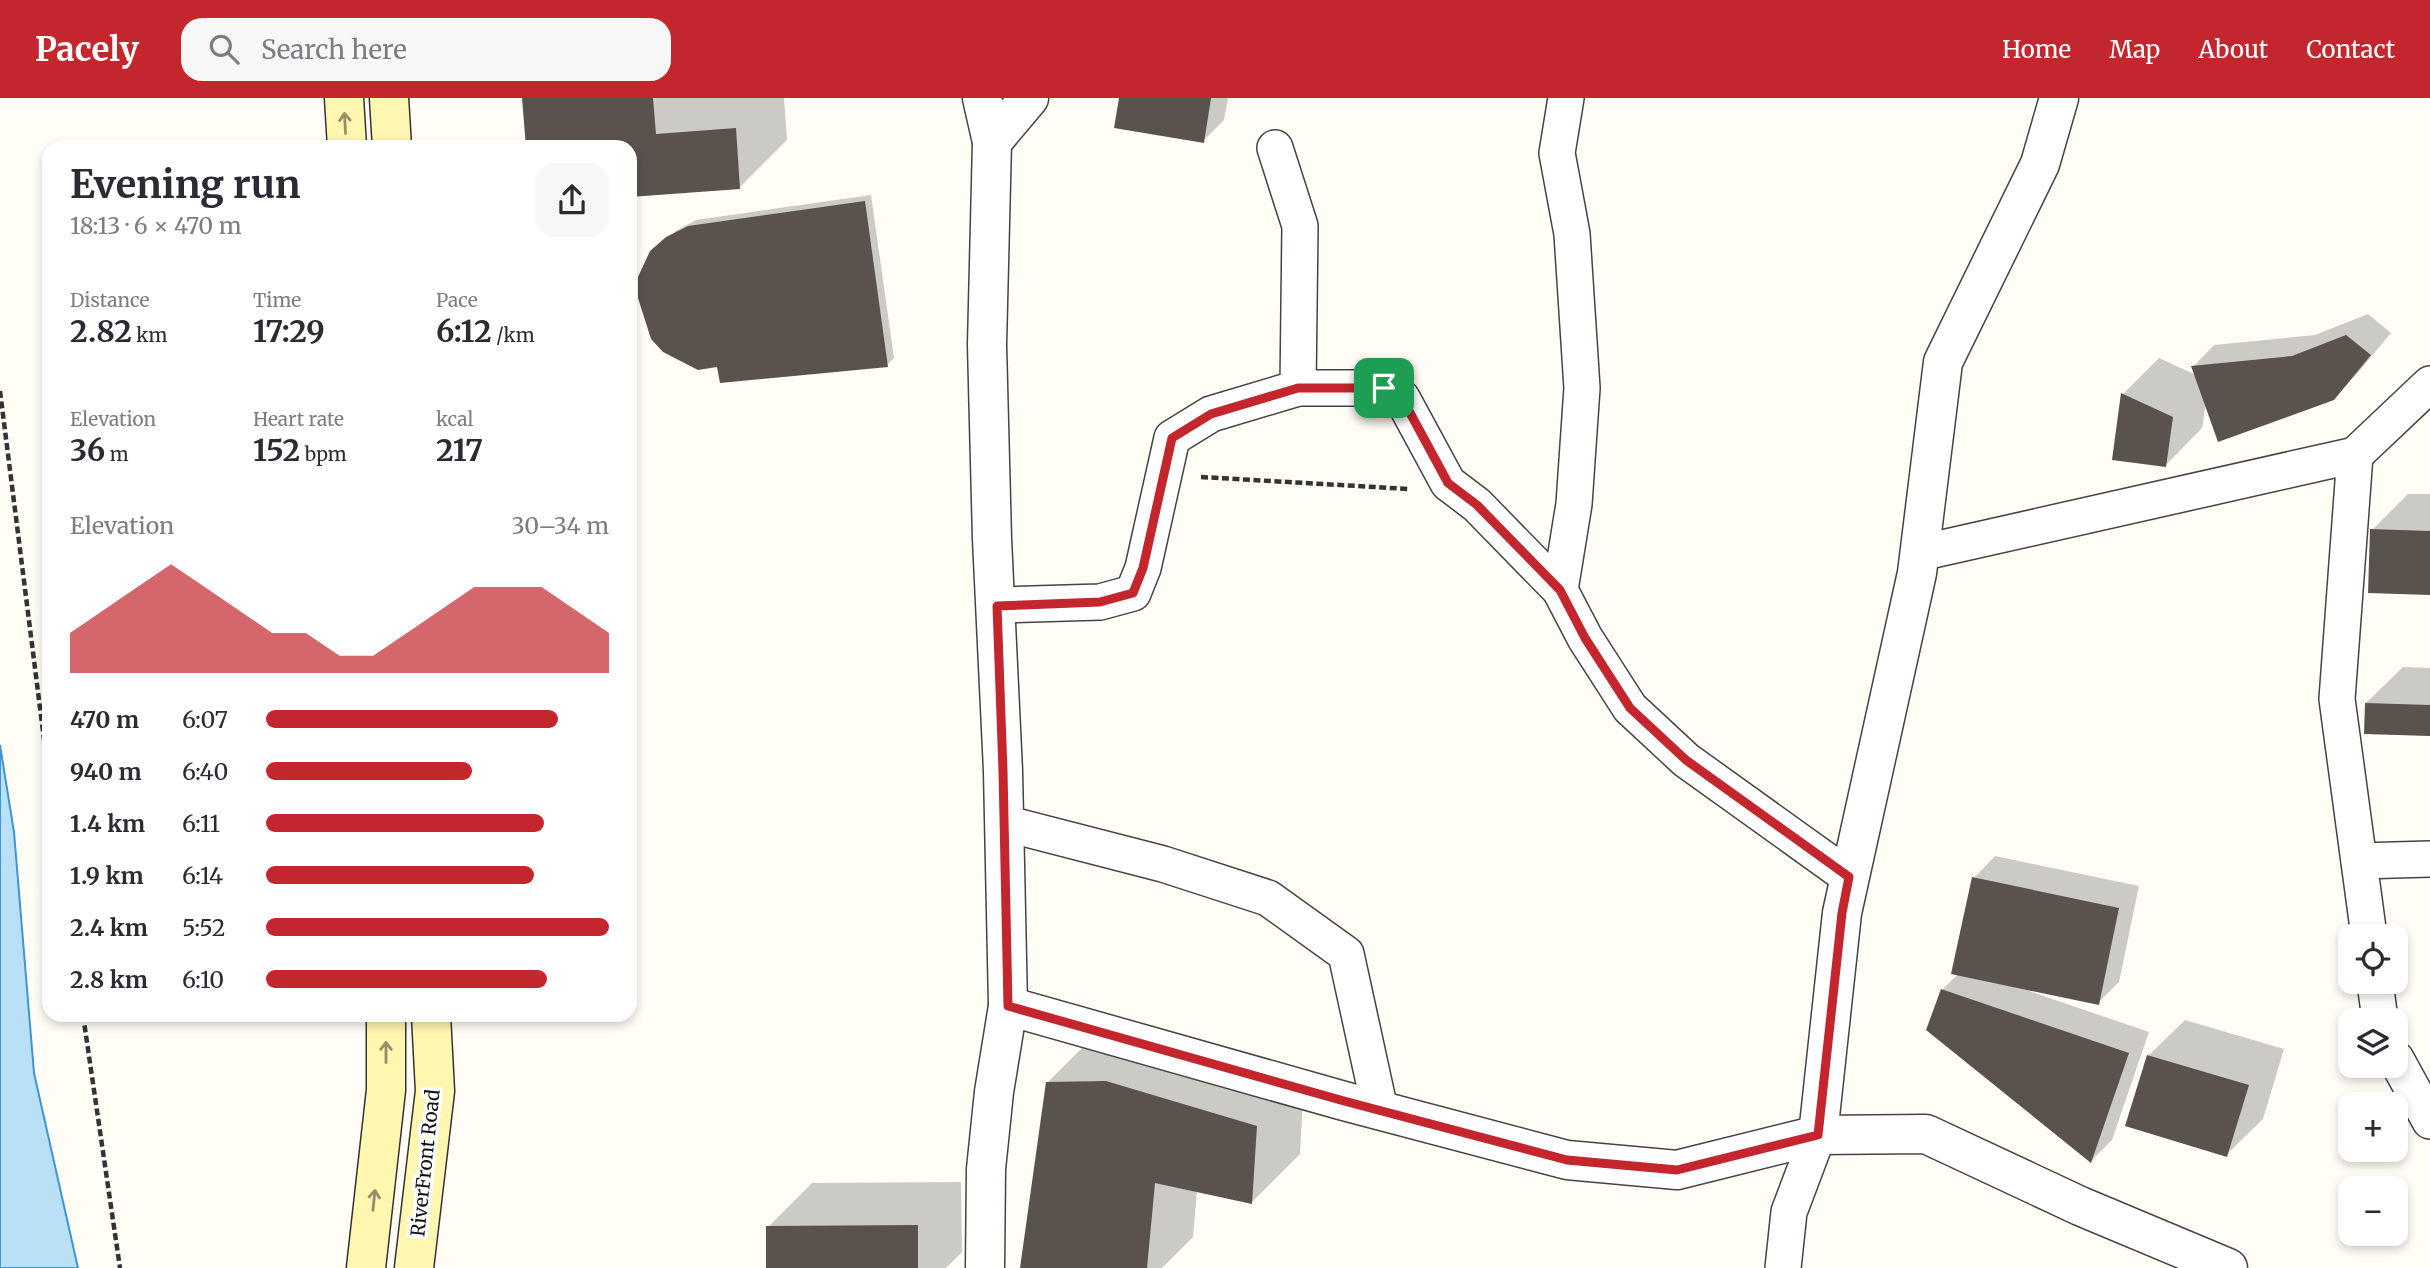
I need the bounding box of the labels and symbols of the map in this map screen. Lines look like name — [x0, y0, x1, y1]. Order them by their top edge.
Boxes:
one-way arrow — [339, 111, 352, 134]
pin — [1354, 358, 1414, 418]
one-way arrow — [379, 1041, 393, 1064]
street label: RiverFront Road — [405, 1088, 445, 1238]
one-way arrow — [367, 1189, 380, 1212]

